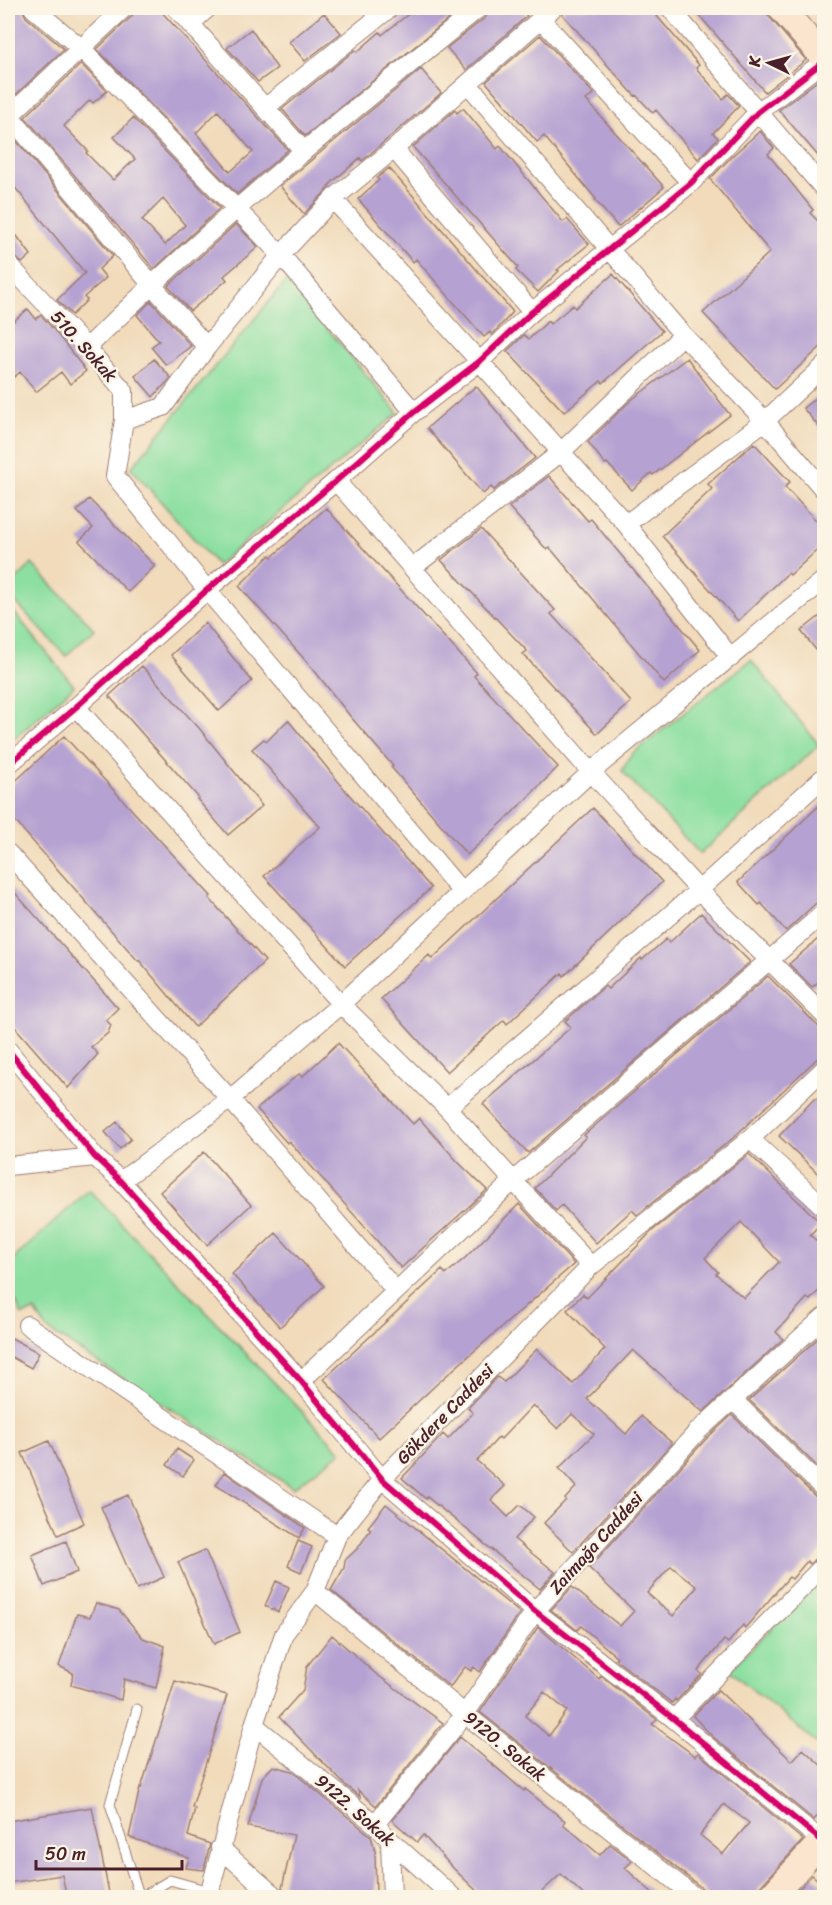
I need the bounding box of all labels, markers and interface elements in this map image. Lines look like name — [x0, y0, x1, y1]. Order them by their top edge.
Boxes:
north arrow — [739, 33, 799, 93]
text: K — [740, 54, 770, 69]
street label: 510. Sokak — [42, 302, 126, 390]
street label: Gökdere Caddesi — [388, 1355, 503, 1472]
street label: Zaimağa Caddesi — [541, 1483, 652, 1602]
street label: 9120. Sokak — [456, 1702, 554, 1790]
street label: 9122. Sokak — [307, 1766, 403, 1855]
scale bar — [36, 1833, 182, 1871]
text: 50 m — [45, 1838, 86, 1870]

